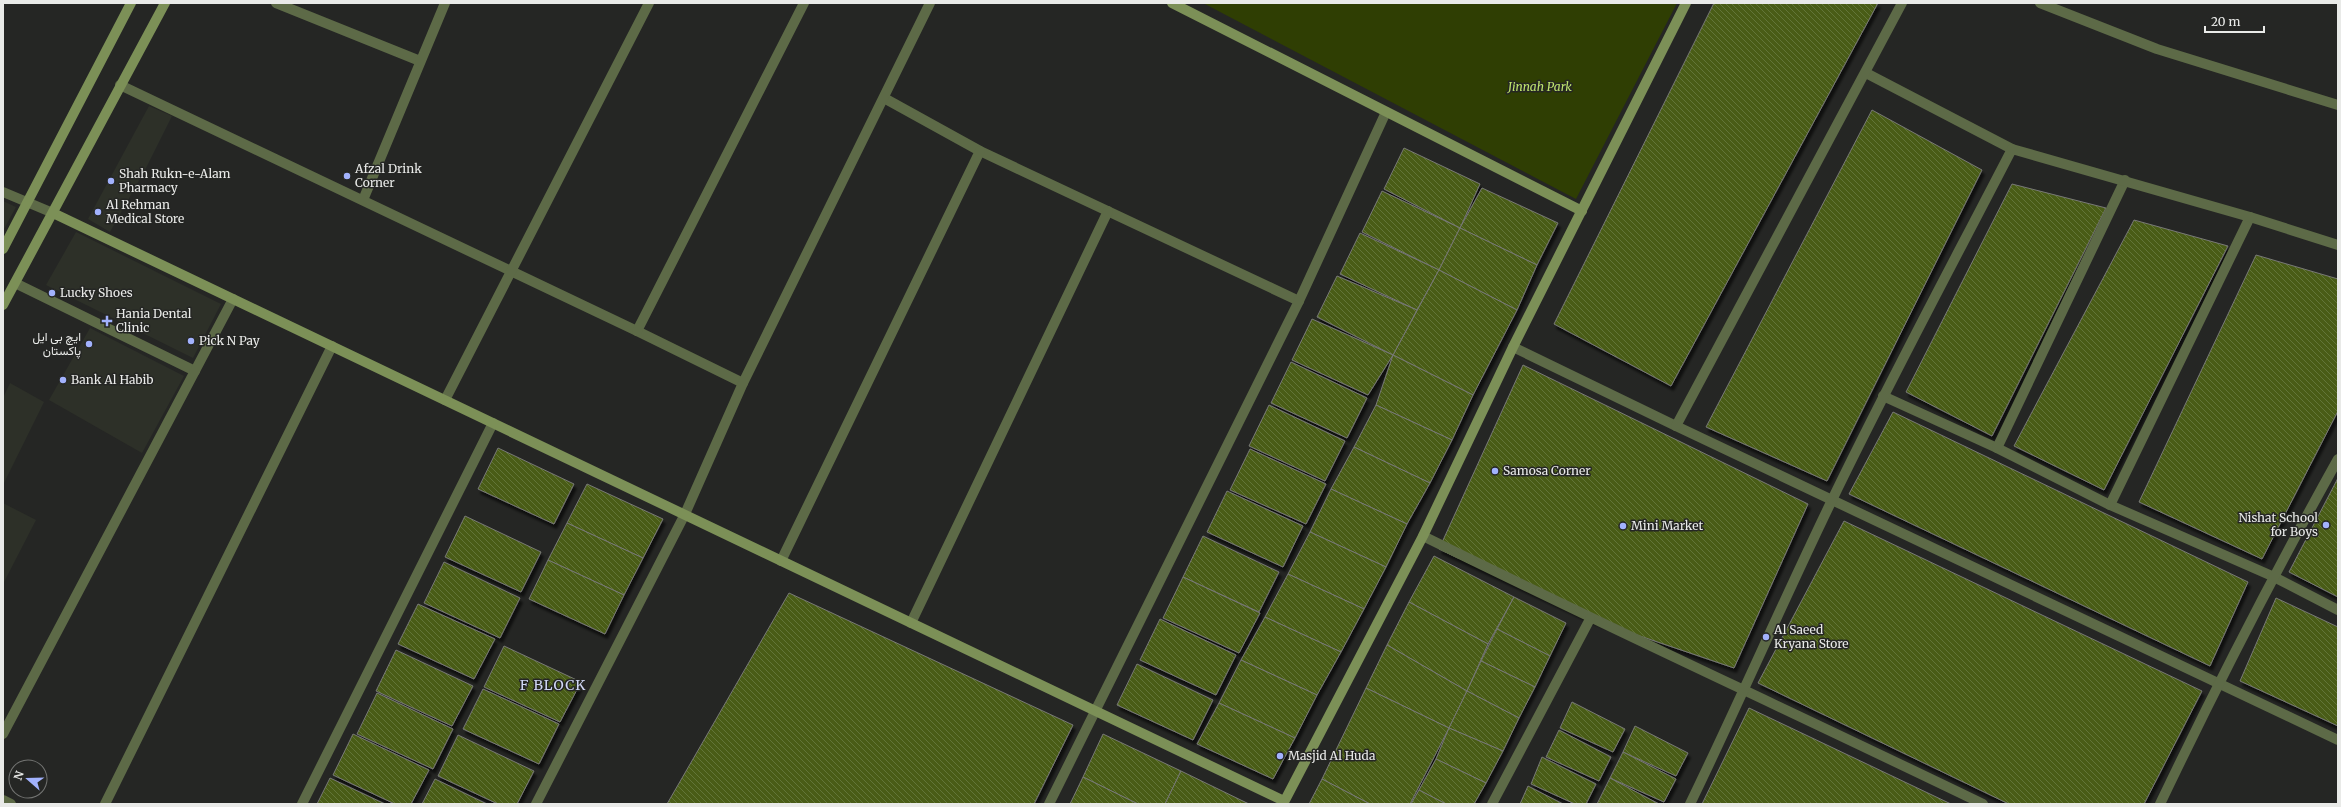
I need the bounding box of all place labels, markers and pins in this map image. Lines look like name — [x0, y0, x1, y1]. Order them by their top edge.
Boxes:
place label: Afzal Drink Corner — [354, 161, 422, 190]
place label: Shah Rukn-e-Alam Pharmacy — [119, 166, 231, 195]
marker: Afzal Drink Corner — [342, 171, 352, 181]
marker: Shah Rukn-e-Alam Pharmacy — [106, 176, 116, 186]
place label: Al Rehman Medical Store — [105, 197, 184, 226]
marker: Al Rehman Medical Store — [93, 207, 103, 217]
place label: Lucky Shoes — [60, 285, 133, 300]
marker: Lucky Shoes — [47, 288, 57, 298]
place label: Hania Dental Clinic — [116, 306, 192, 335]
marker: Hania Dental Clinic — [101, 315, 113, 327]
place label: ایچ بی ایل پاکستان — [32, 329, 81, 359]
place label: Pick N Pay — [199, 333, 260, 348]
marker: Pick N Pay — [186, 336, 196, 346]
marker: ایچ بی ایل پاکستان — [84, 339, 94, 349]
place label: Bank Al Habib — [71, 372, 153, 387]
marker: Bank Al Habib — [58, 375, 68, 385]
place label: Samosa Corner — [1503, 463, 1591, 478]
marker: Samosa Corner — [1490, 466, 1500, 476]
place label: Nishat School for Boys — [2238, 510, 2318, 539]
place label: Mini Market — [1631, 518, 1703, 533]
marker: Nishat School for Boys — [2321, 520, 2331, 530]
marker: Mini Market — [1618, 521, 1628, 531]
place label: Al Saeed Kryana Store — [1773, 622, 1849, 651]
marker: Al Saeed Kryana Store — [1761, 632, 1771, 642]
place label: Masjid Al Huda — [1288, 748, 1376, 763]
marker: Masjid Al Huda — [1275, 751, 1285, 761]

